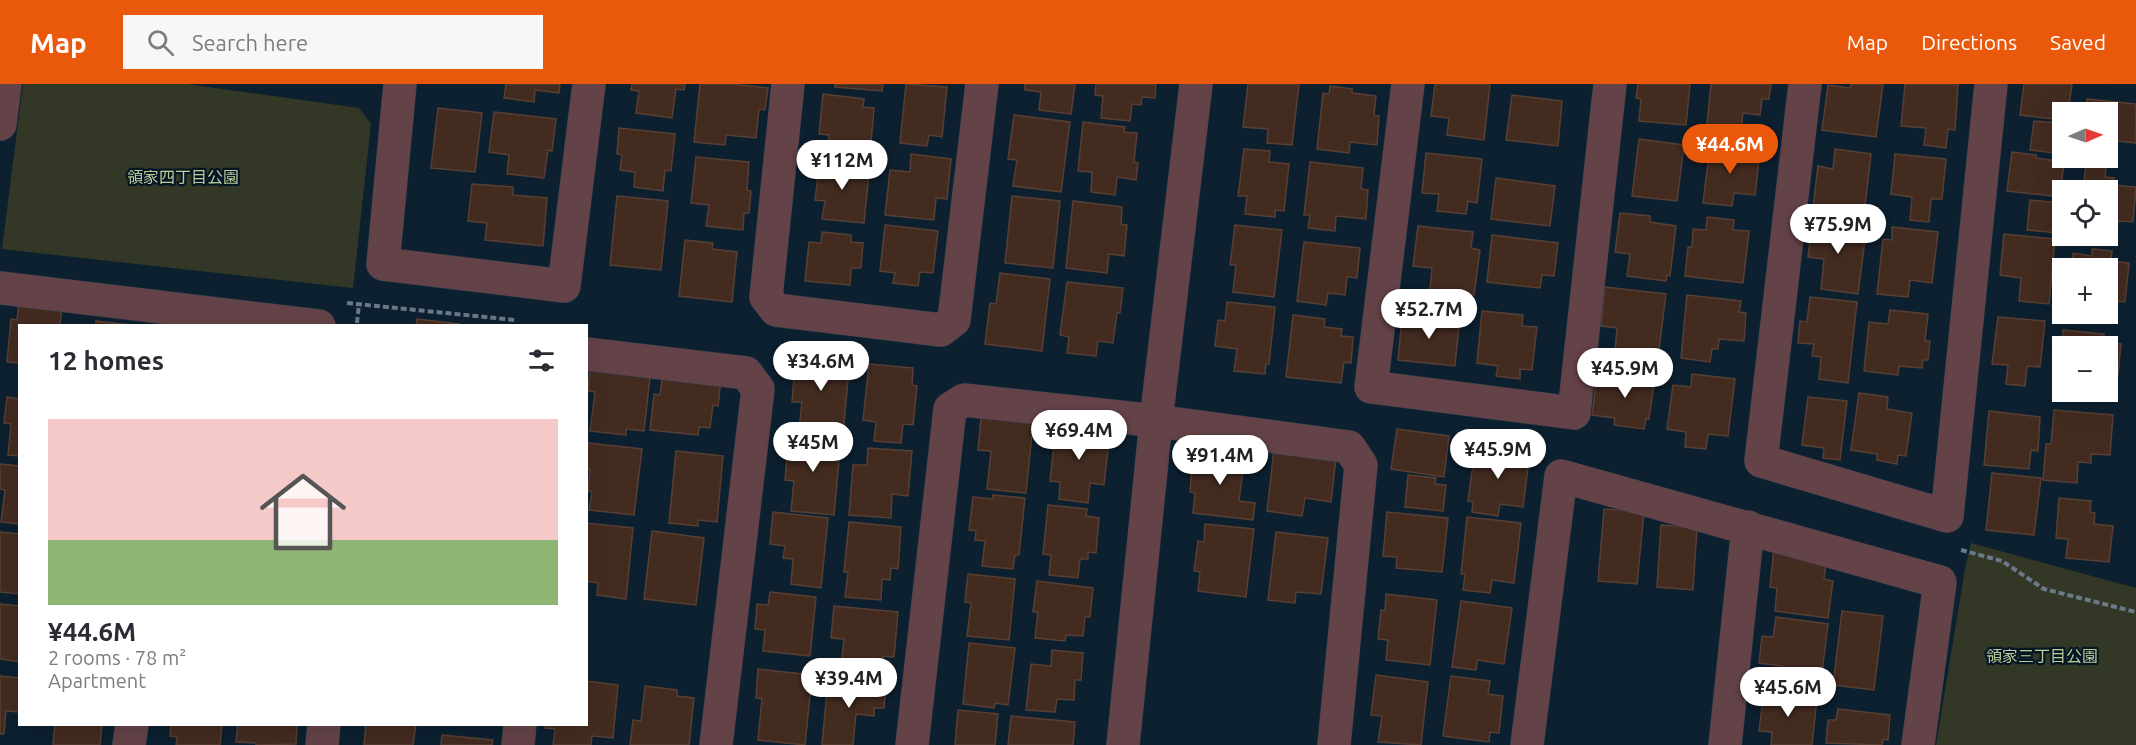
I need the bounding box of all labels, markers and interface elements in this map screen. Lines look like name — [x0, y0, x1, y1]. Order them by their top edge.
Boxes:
search box — [123, 15, 543, 69]
icon: search — [144, 26, 177, 59]
text: Map — [30, 27, 87, 58]
text: Search here — [192, 30, 308, 55]
text: Map — [1847, 30, 1888, 54]
text: Directions — [1921, 30, 2017, 54]
text: Saved — [2050, 30, 2106, 54]
north arrow — [2052, 102, 2118, 168]
map controls — [2052, 102, 2118, 402]
pin: ¥44.6M — [1681, 124, 1779, 175]
text: ¥44.6M — [1696, 132, 1764, 155]
pin: ¥112M — [800, 140, 884, 191]
text: ¥112M — [811, 148, 873, 171]
park label: 領家四丁目公園 — [127, 168, 239, 186]
button: locate — [2052, 180, 2118, 246]
pin: ¥75.9M — [1789, 204, 1887, 255]
text: ¥75.9M — [1804, 212, 1872, 235]
button: + — [2052, 258, 2118, 324]
pin: ¥52.7M — [1380, 289, 1478, 340]
text: ¥52.7M — [1395, 297, 1463, 320]
button: − — [2052, 336, 2118, 402]
pin: ¥34.6M — [772, 341, 870, 392]
icon: filters — [525, 344, 558, 377]
text: 12 homes — [48, 346, 164, 375]
pin: ¥45.9M — [1576, 348, 1674, 399]
text: ¥34.6M — [787, 349, 855, 372]
text: ¥45.9M — [1591, 356, 1659, 379]
pin: ¥69.4M — [1030, 410, 1128, 461]
text: ¥69.4M — [1045, 418, 1113, 441]
pin: ¥45M — [777, 422, 849, 473]
pin: ¥45.9M — [1449, 429, 1547, 480]
text: ¥45M — [787, 430, 839, 453]
pin: ¥91.4M — [1171, 435, 1269, 486]
text: ¥45.9M — [1464, 437, 1532, 460]
text: ¥91.4M — [1186, 443, 1254, 466]
icon: home — [249, 458, 357, 566]
text: ¥44.6M — [48, 617, 136, 646]
text: 2 rooms · 78 m² — [48, 646, 186, 669]
park label: 領家三丁目公園 — [1986, 647, 2098, 665]
pin: ¥39.4M — [800, 658, 898, 709]
text: ¥39.4M — [815, 666, 883, 689]
pin: ¥45.6M — [1739, 667, 1837, 718]
text: Apartment — [48, 669, 146, 692]
text: ¥45.6M — [1754, 675, 1822, 698]

